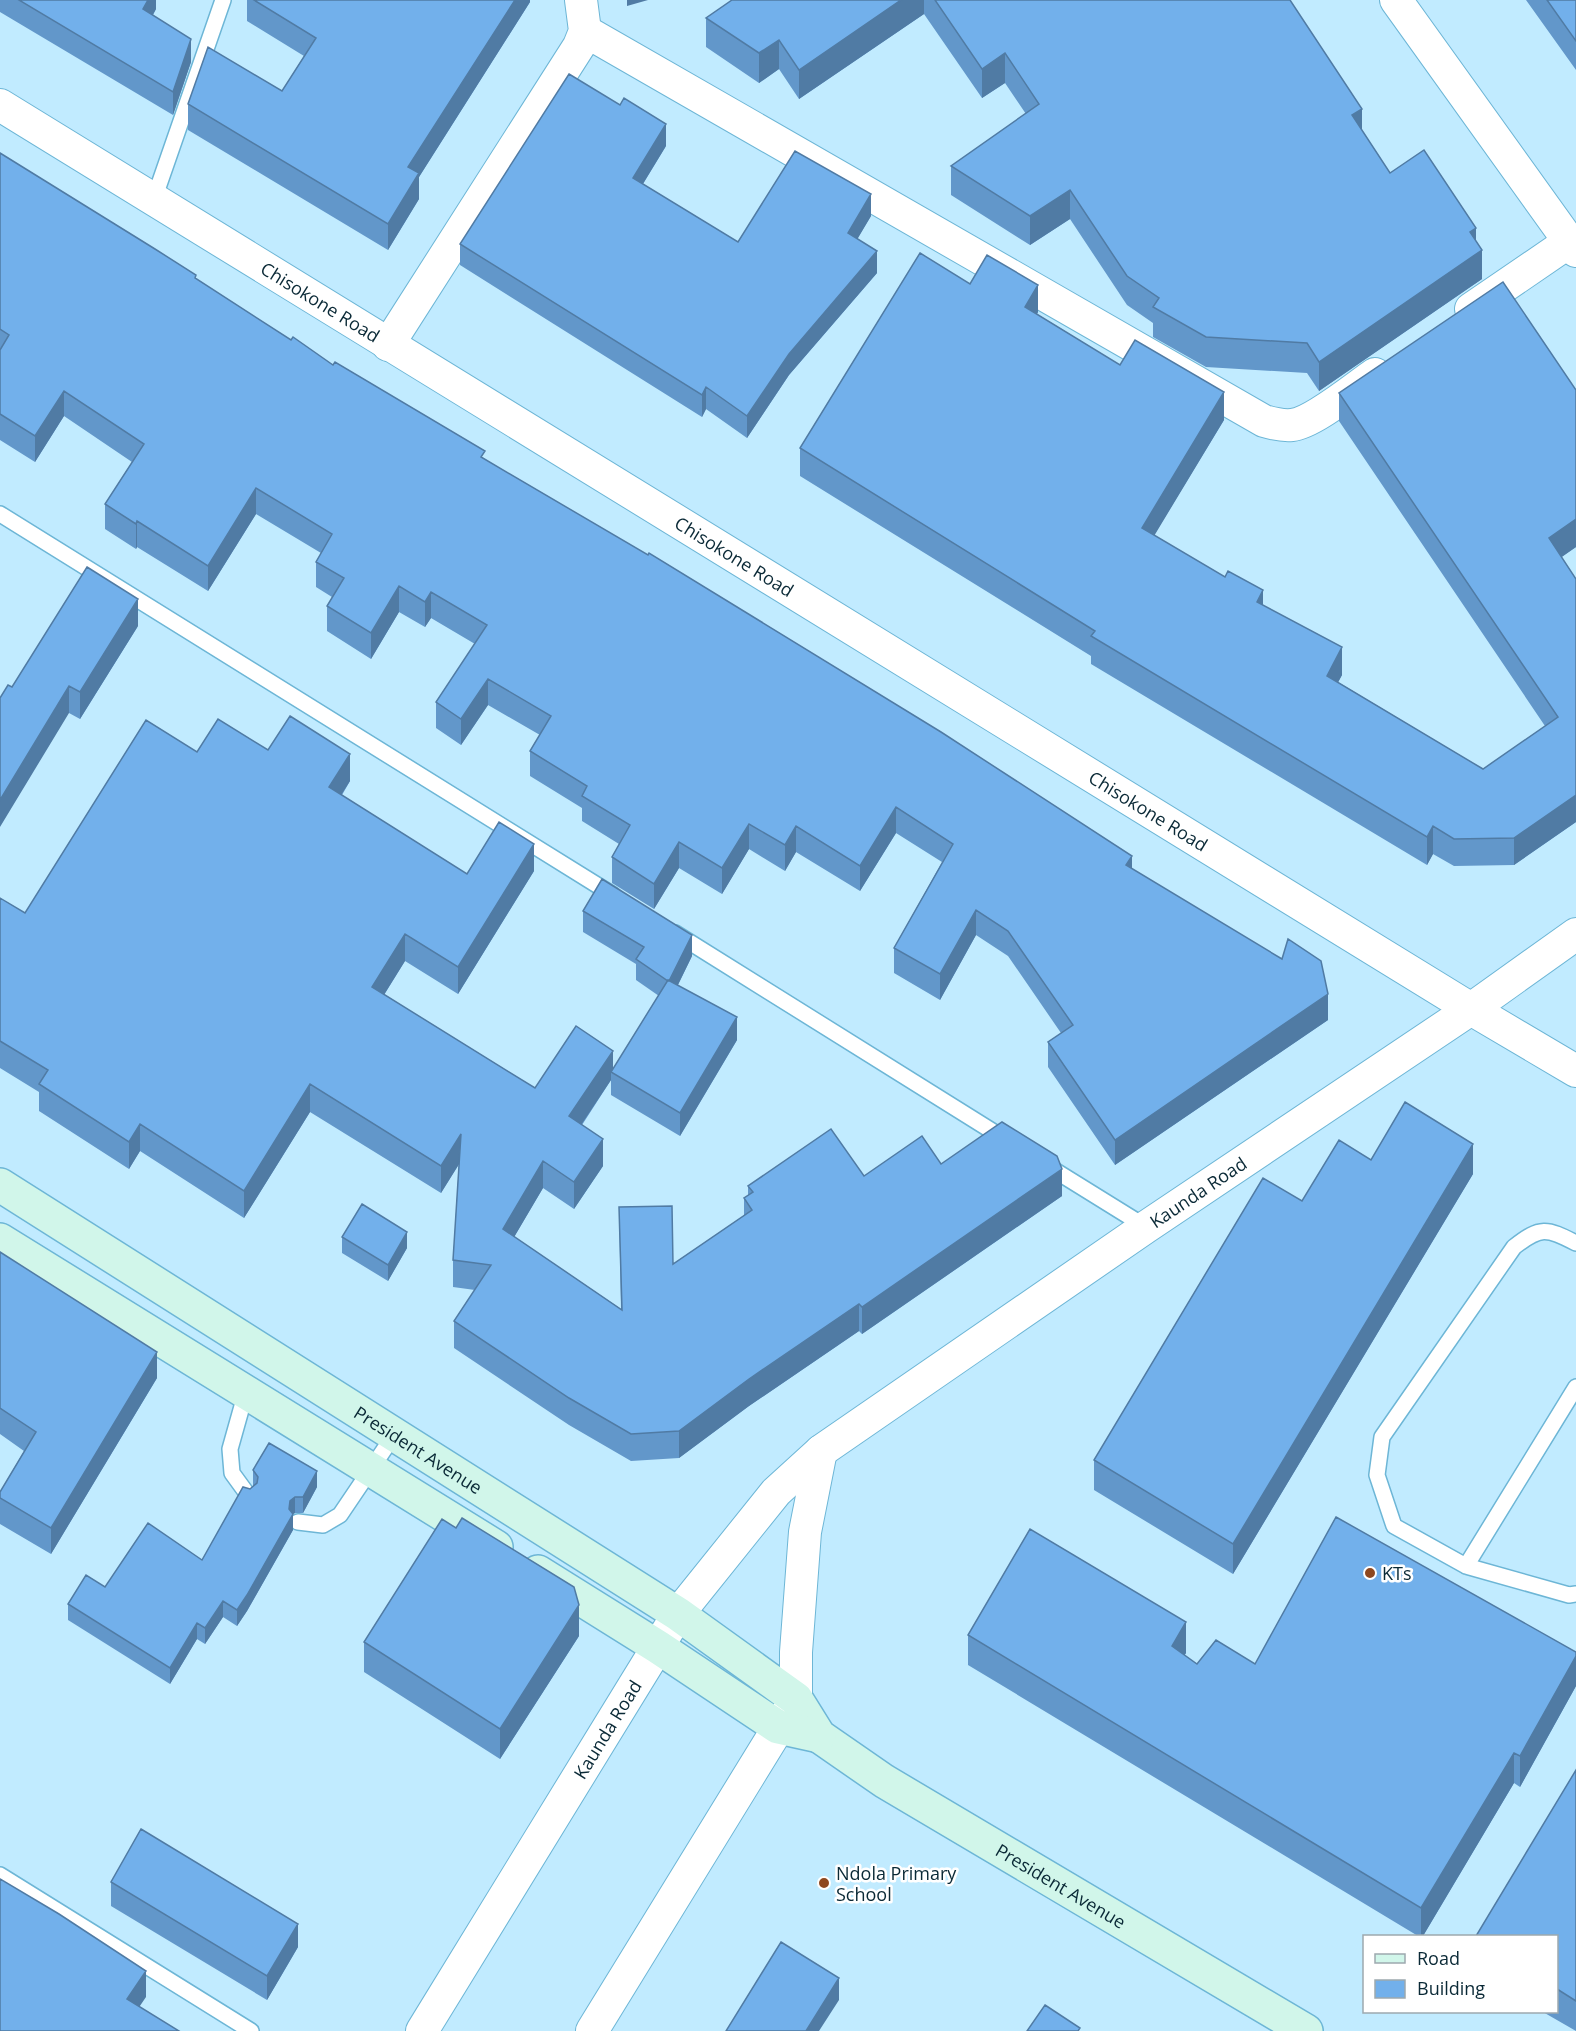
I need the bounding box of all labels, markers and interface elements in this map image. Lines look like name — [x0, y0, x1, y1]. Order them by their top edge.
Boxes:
street label: Chisokone Road — [256, 256, 384, 348]
street label: Chisokone Road — [670, 511, 798, 602]
street label: Chisokone Road — [1084, 765, 1212, 856]
street label: Kaunda Road — [1145, 1151, 1251, 1233]
street label: President Avenue — [350, 1400, 487, 1499]
place label: KTs — [1382, 1561, 1412, 1585]
marker: KTs — [1363, 1566, 1377, 1580]
street label: Kaunda Road — [568, 1675, 647, 1783]
street label: President Avenue — [991, 1838, 1130, 1934]
place label: Ndola Primary School — [836, 1861, 957, 1906]
marker: Ndola Primary School — [817, 1876, 831, 1890]
legend — [1363, 1935, 1558, 2013]
text: Road — [1417, 1946, 1460, 1970]
text: Building — [1417, 1976, 1485, 2000]

